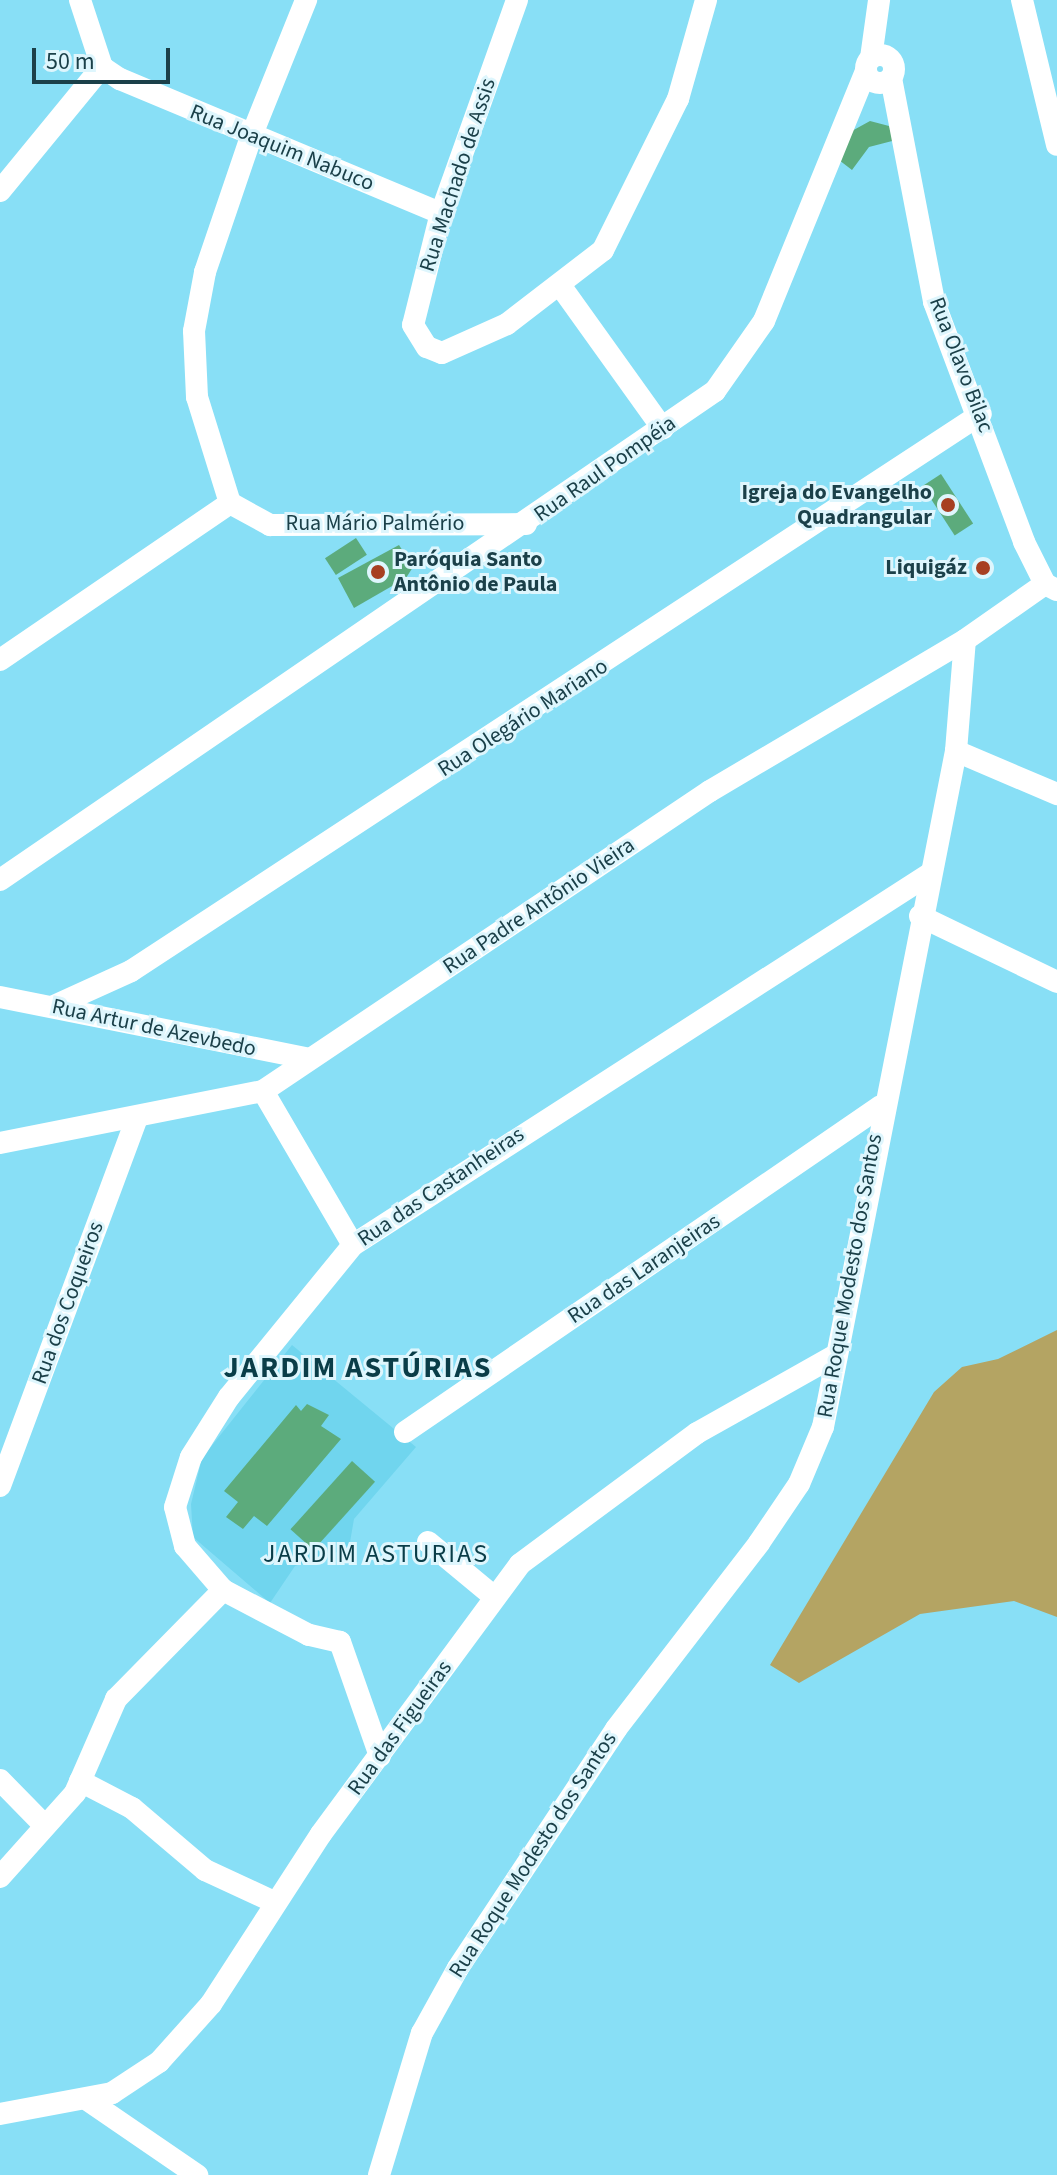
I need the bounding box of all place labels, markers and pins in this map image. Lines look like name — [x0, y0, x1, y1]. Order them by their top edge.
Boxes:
place label: Igreja do Evangelho Quadrangular — [741, 479, 932, 530]
marker: Igreja do Evangelho Quadrangular — [939, 496, 957, 514]
place label: Paróquia Santo Antônio de Paula — [394, 546, 557, 598]
place label: Liquigáz — [885, 555, 967, 581]
marker: Liquigáz — [974, 559, 992, 577]
marker: Paróquia Santo Antônio de Paula — [369, 563, 387, 581]

